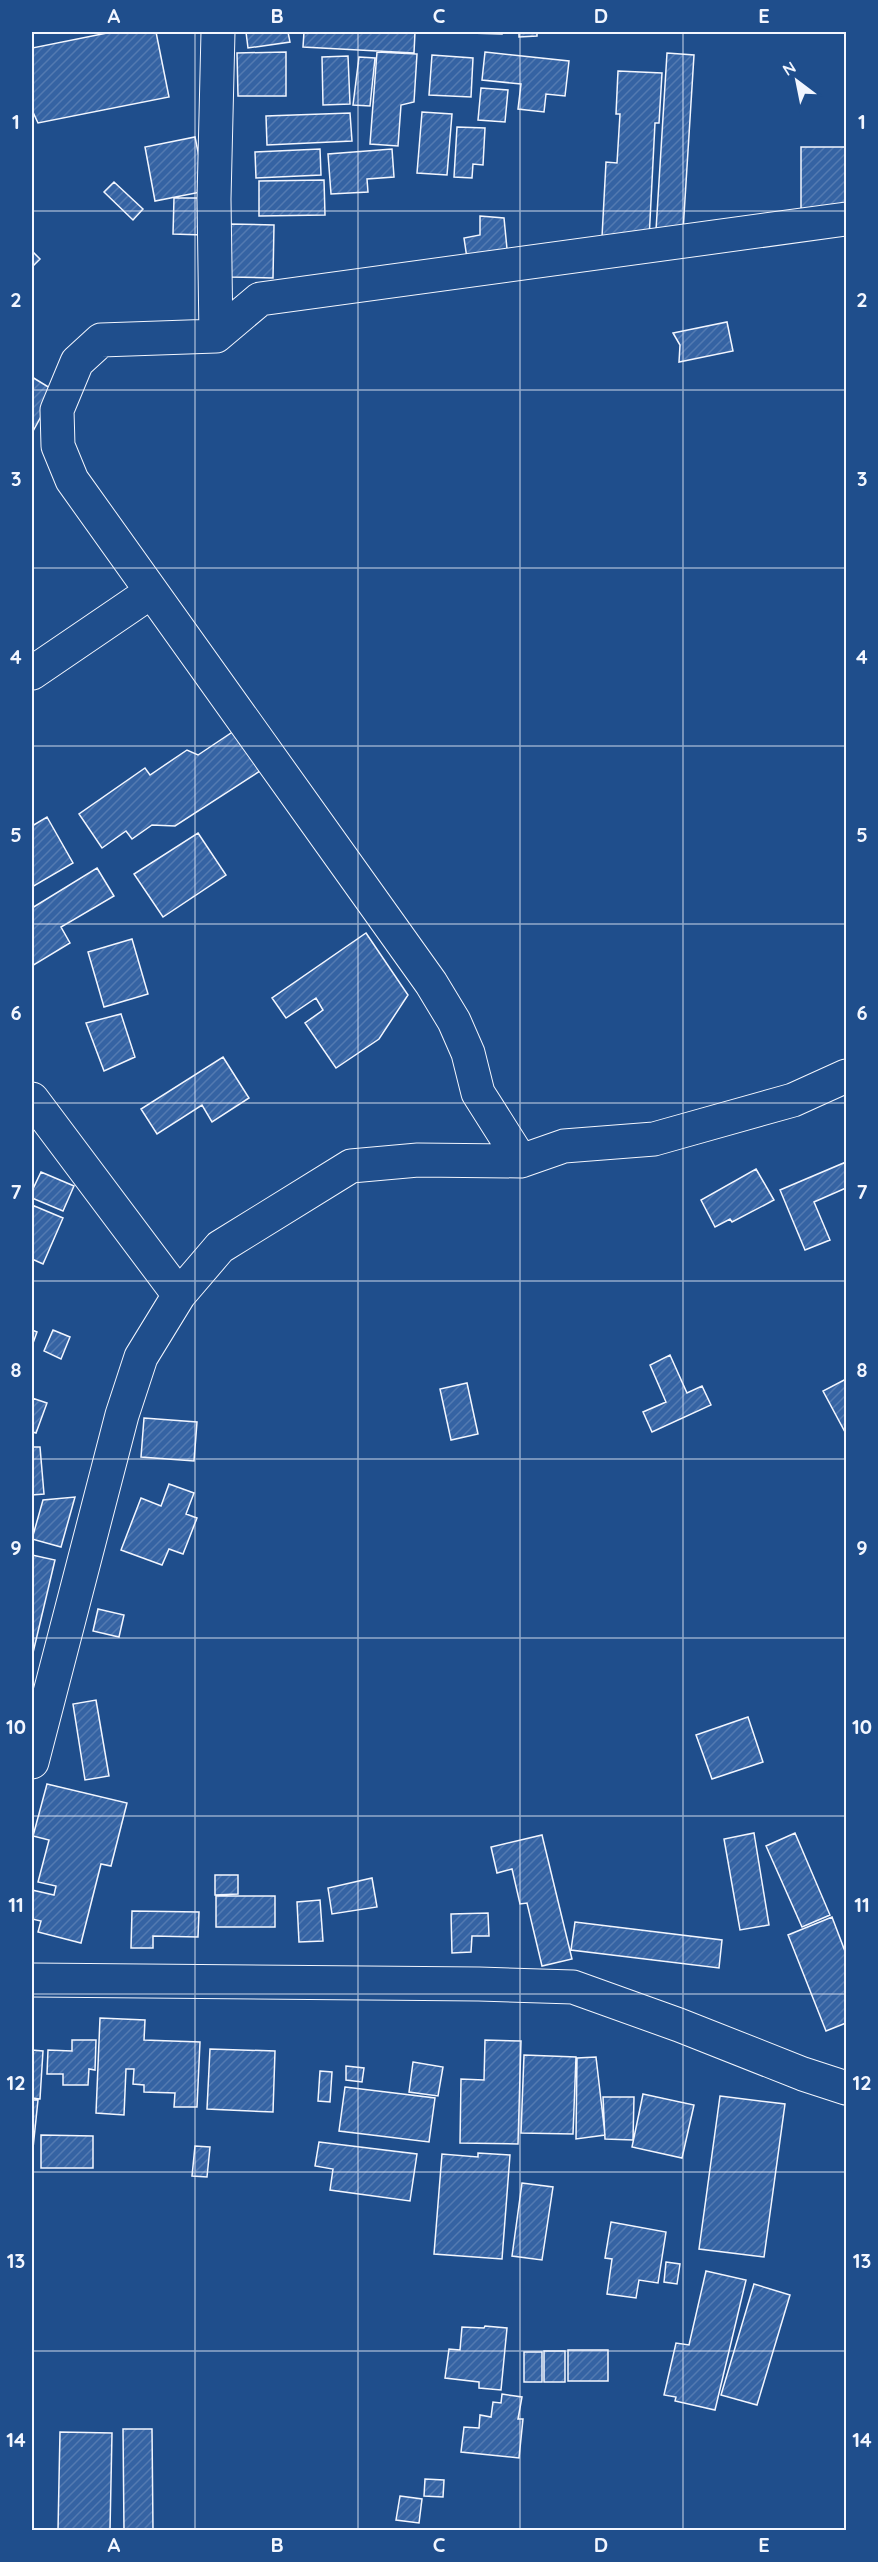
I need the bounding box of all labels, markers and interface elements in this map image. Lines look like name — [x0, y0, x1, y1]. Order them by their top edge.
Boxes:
text: A — [108, 3, 121, 28]
text: B — [270, 3, 284, 28]
text: C — [433, 3, 446, 28]
text: D — [594, 3, 608, 28]
text: E — [758, 3, 770, 28]
north arrow — [767, 51, 827, 111]
text: N — [779, 57, 799, 80]
text: 1 — [12, 109, 20, 134]
text: 1 — [858, 109, 866, 134]
text: 2 — [10, 287, 22, 312]
text: 2 — [856, 287, 868, 312]
text: 3 — [11, 466, 21, 491]
text: 3 — [857, 466, 867, 491]
text: 4 — [10, 644, 22, 669]
text: 4 — [856, 644, 868, 669]
text: 5 — [10, 822, 22, 847]
text: 5 — [856, 822, 868, 847]
text: 6 — [10, 1000, 22, 1025]
text: 6 — [856, 1000, 868, 1025]
text: 7 — [11, 1179, 22, 1204]
text: 7 — [857, 1179, 868, 1204]
text: 8 — [11, 1357, 22, 1382]
text: 8 — [857, 1357, 868, 1382]
text: 9 — [10, 1535, 22, 1560]
text: 9 — [856, 1535, 868, 1560]
text: 10 — [6, 1714, 26, 1739]
text: 10 — [852, 1714, 872, 1739]
text: 11 — [8, 1892, 24, 1917]
text: 11 — [854, 1892, 870, 1917]
text: 12 — [6, 2070, 26, 2095]
text: 12 — [852, 2070, 872, 2095]
text: 13 — [7, 2248, 25, 2273]
text: 13 — [853, 2248, 871, 2273]
text: 14 — [6, 2427, 26, 2452]
text: 14 — [852, 2427, 872, 2452]
text: A — [108, 2532, 121, 2557]
text: B — [270, 2532, 284, 2557]
text: C — [433, 2532, 446, 2557]
text: D — [594, 2532, 608, 2557]
text: E — [758, 2532, 770, 2557]

